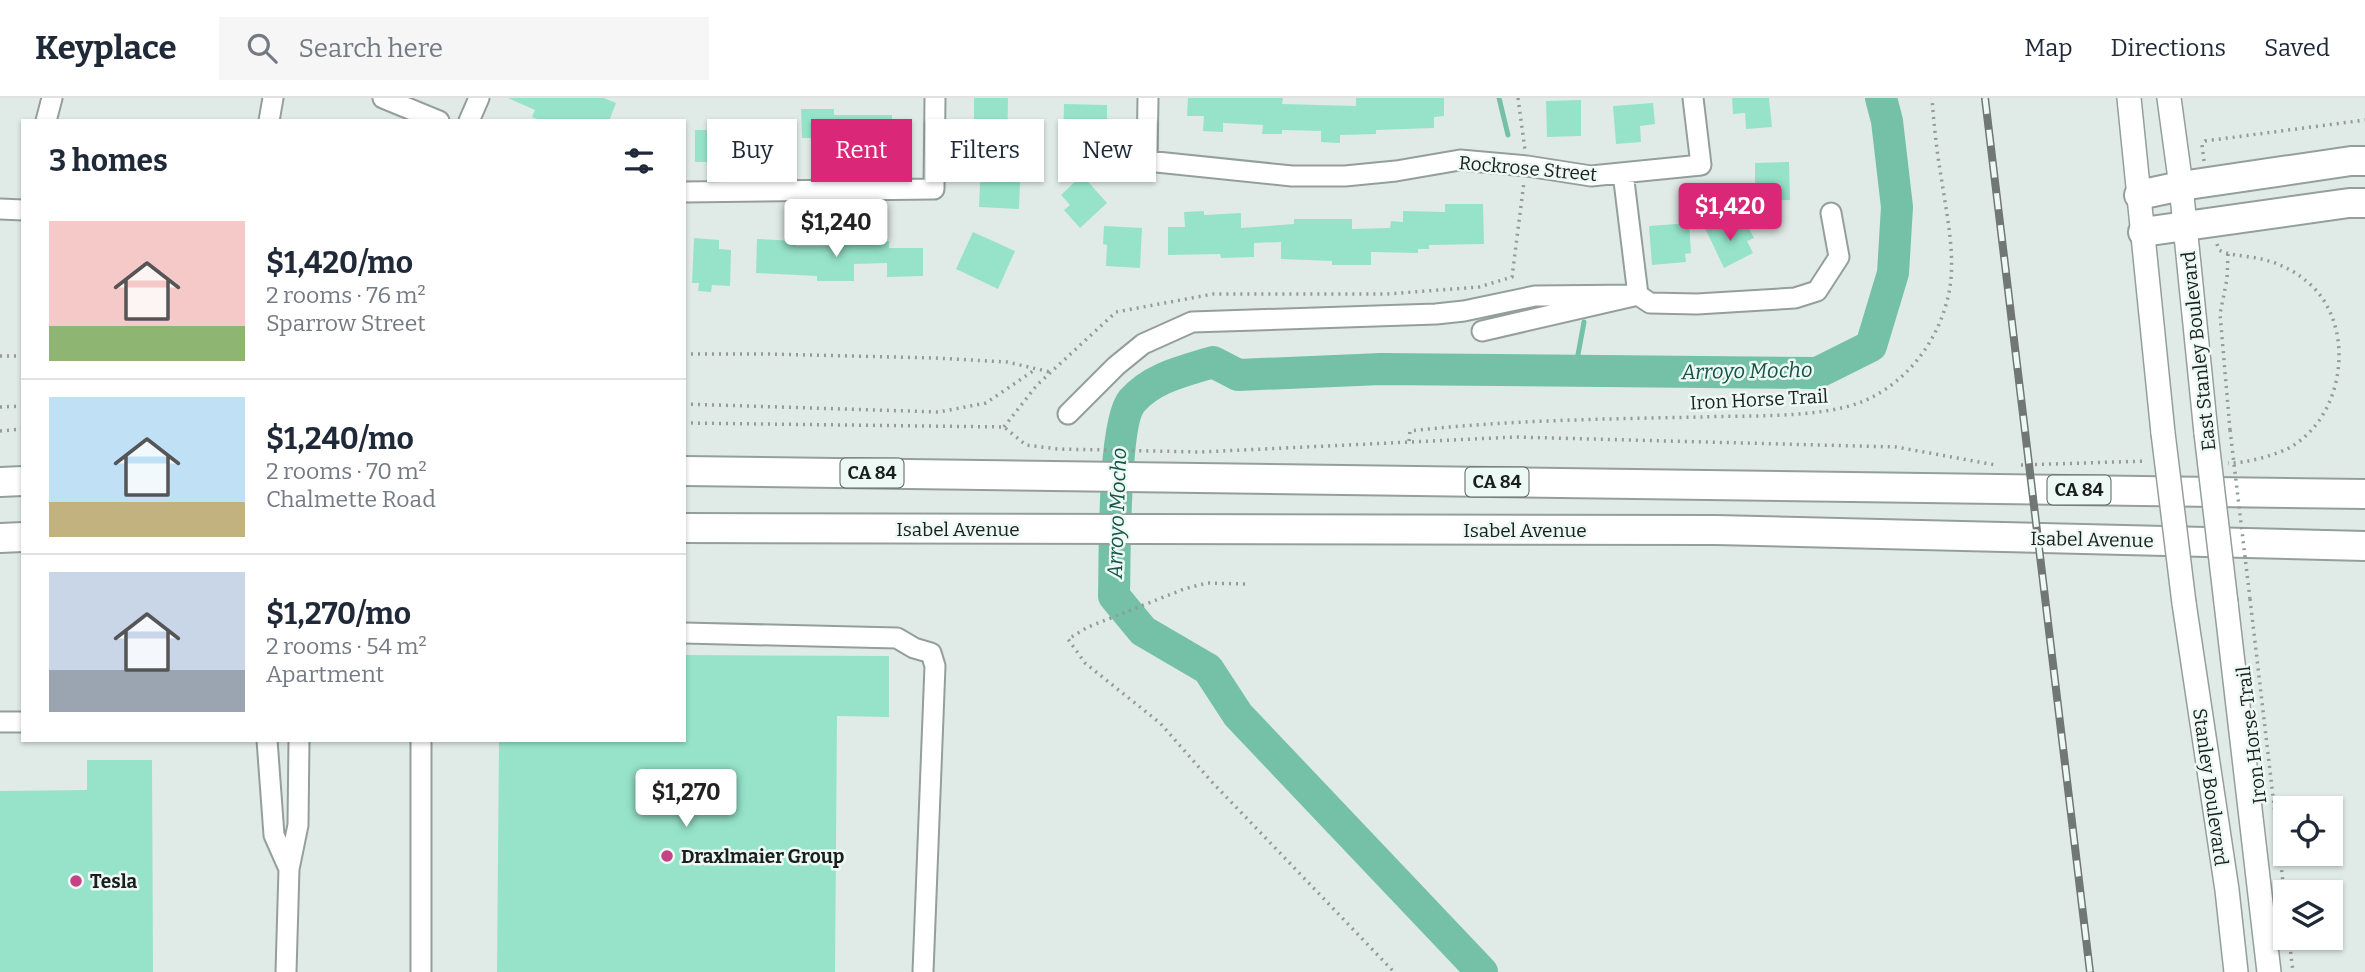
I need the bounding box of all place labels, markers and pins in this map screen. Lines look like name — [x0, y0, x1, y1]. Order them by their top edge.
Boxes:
pin: $1,420 — [1673, 184, 1787, 243]
pin: $1,240 — [779, 200, 893, 259]
pin: $1,270 — [629, 770, 743, 829]
place label: Draxlmaier Group — [681, 845, 844, 868]
marker: Draxlmaier Group — [659, 848, 675, 864]
place label: Tesla — [90, 870, 137, 893]
marker: Tesla — [68, 873, 84, 889]

